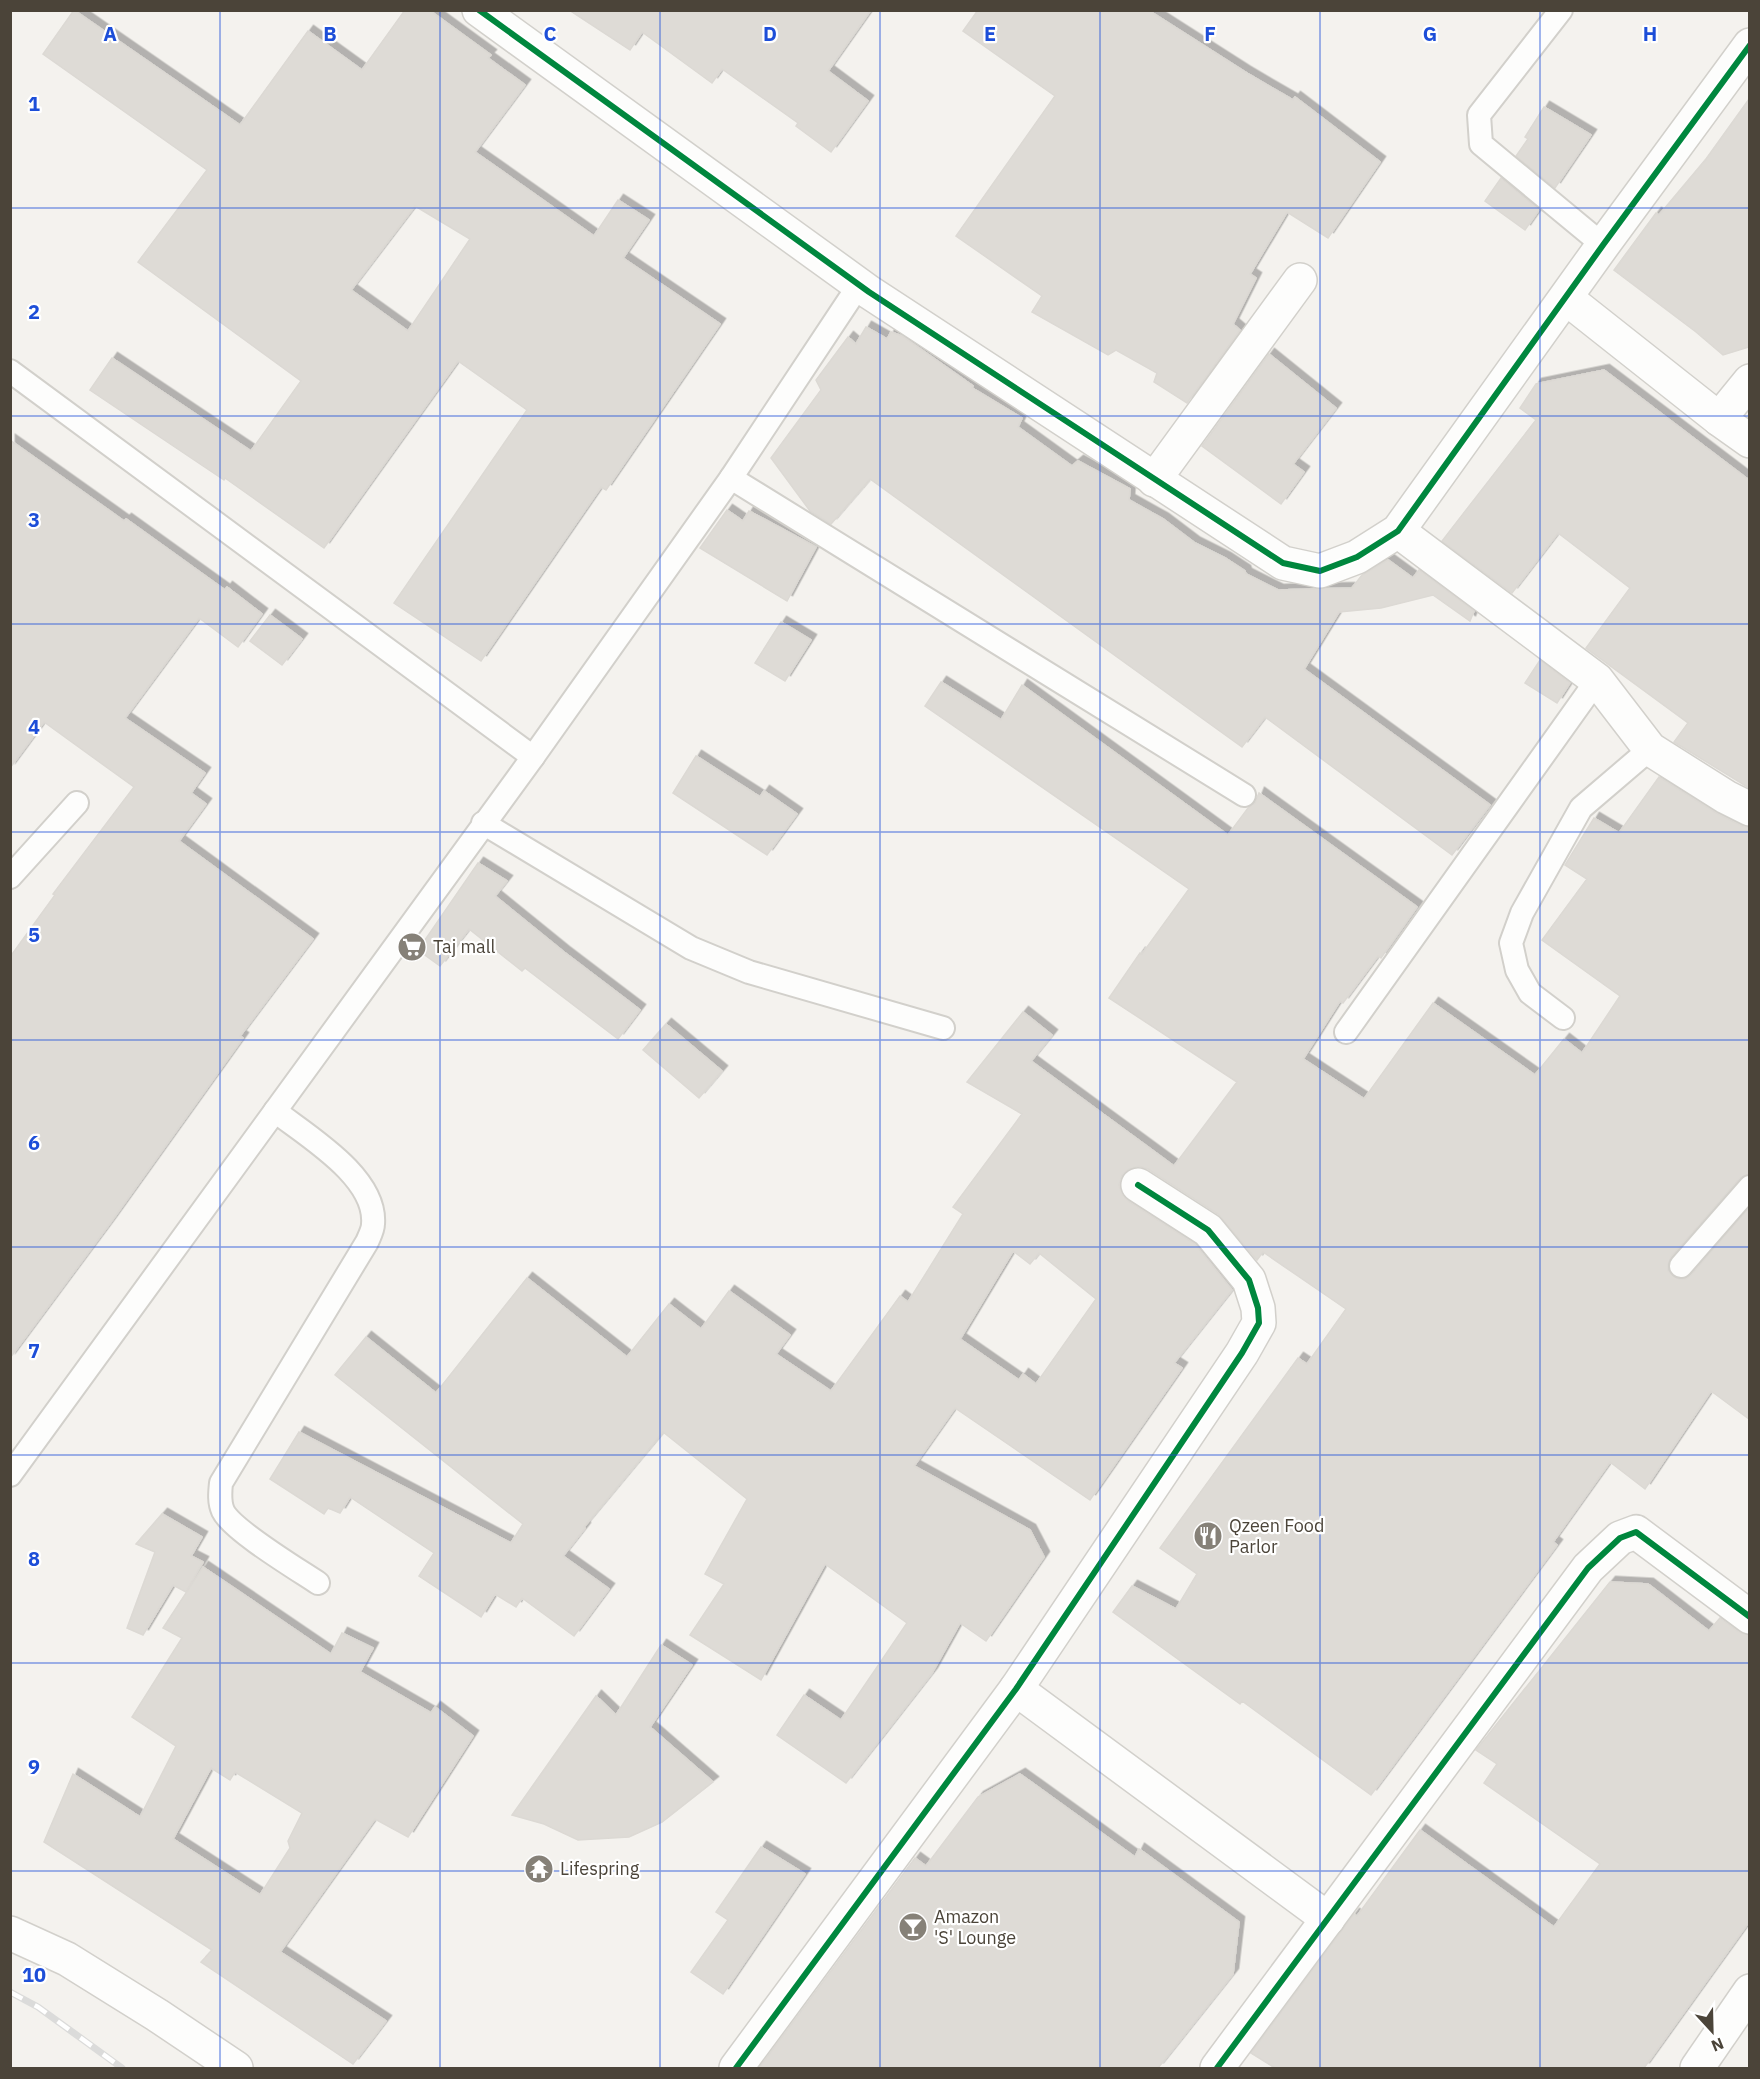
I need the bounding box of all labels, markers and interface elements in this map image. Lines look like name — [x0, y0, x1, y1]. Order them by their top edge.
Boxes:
text: A — [103, 20, 117, 47]
text: B — [323, 20, 337, 47]
text: C — [543, 20, 557, 47]
text: D — [763, 20, 777, 47]
text: E — [984, 20, 996, 47]
text: F — [1204, 20, 1216, 47]
text: G — [1423, 20, 1437, 47]
text: H — [1643, 20, 1657, 47]
text: 1 — [28, 90, 40, 117]
text: 2 — [28, 298, 40, 325]
text: 3 — [28, 506, 40, 533]
text: 4 — [28, 713, 40, 740]
text: 5 — [28, 921, 40, 948]
supermarket icon: Taj mall — [396, 931, 428, 963]
place label: Taj mall — [433, 935, 496, 958]
text: 6 — [28, 1129, 40, 1156]
text: 7 — [28, 1337, 40, 1364]
place label: Qzeen Food Parlor — [1229, 1514, 1324, 1558]
restaurant icon: Qzeen Food Parlor — [1192, 1520, 1224, 1552]
text: 8 — [28, 1545, 40, 1572]
text: 9 — [28, 1753, 40, 1780]
temple icon: Lifespring — [523, 1853, 555, 1885]
place label: Lifespring — [560, 1857, 640, 1880]
place label: Amazon 'S' Lounge — [934, 1905, 1016, 1949]
bar icon: Amazon 'S' Lounge — [897, 1911, 929, 1943]
text: 10 — [22, 1961, 46, 1988]
north arrow — [1682, 2001, 1742, 2061]
text: N — [1708, 2033, 1727, 2056]

